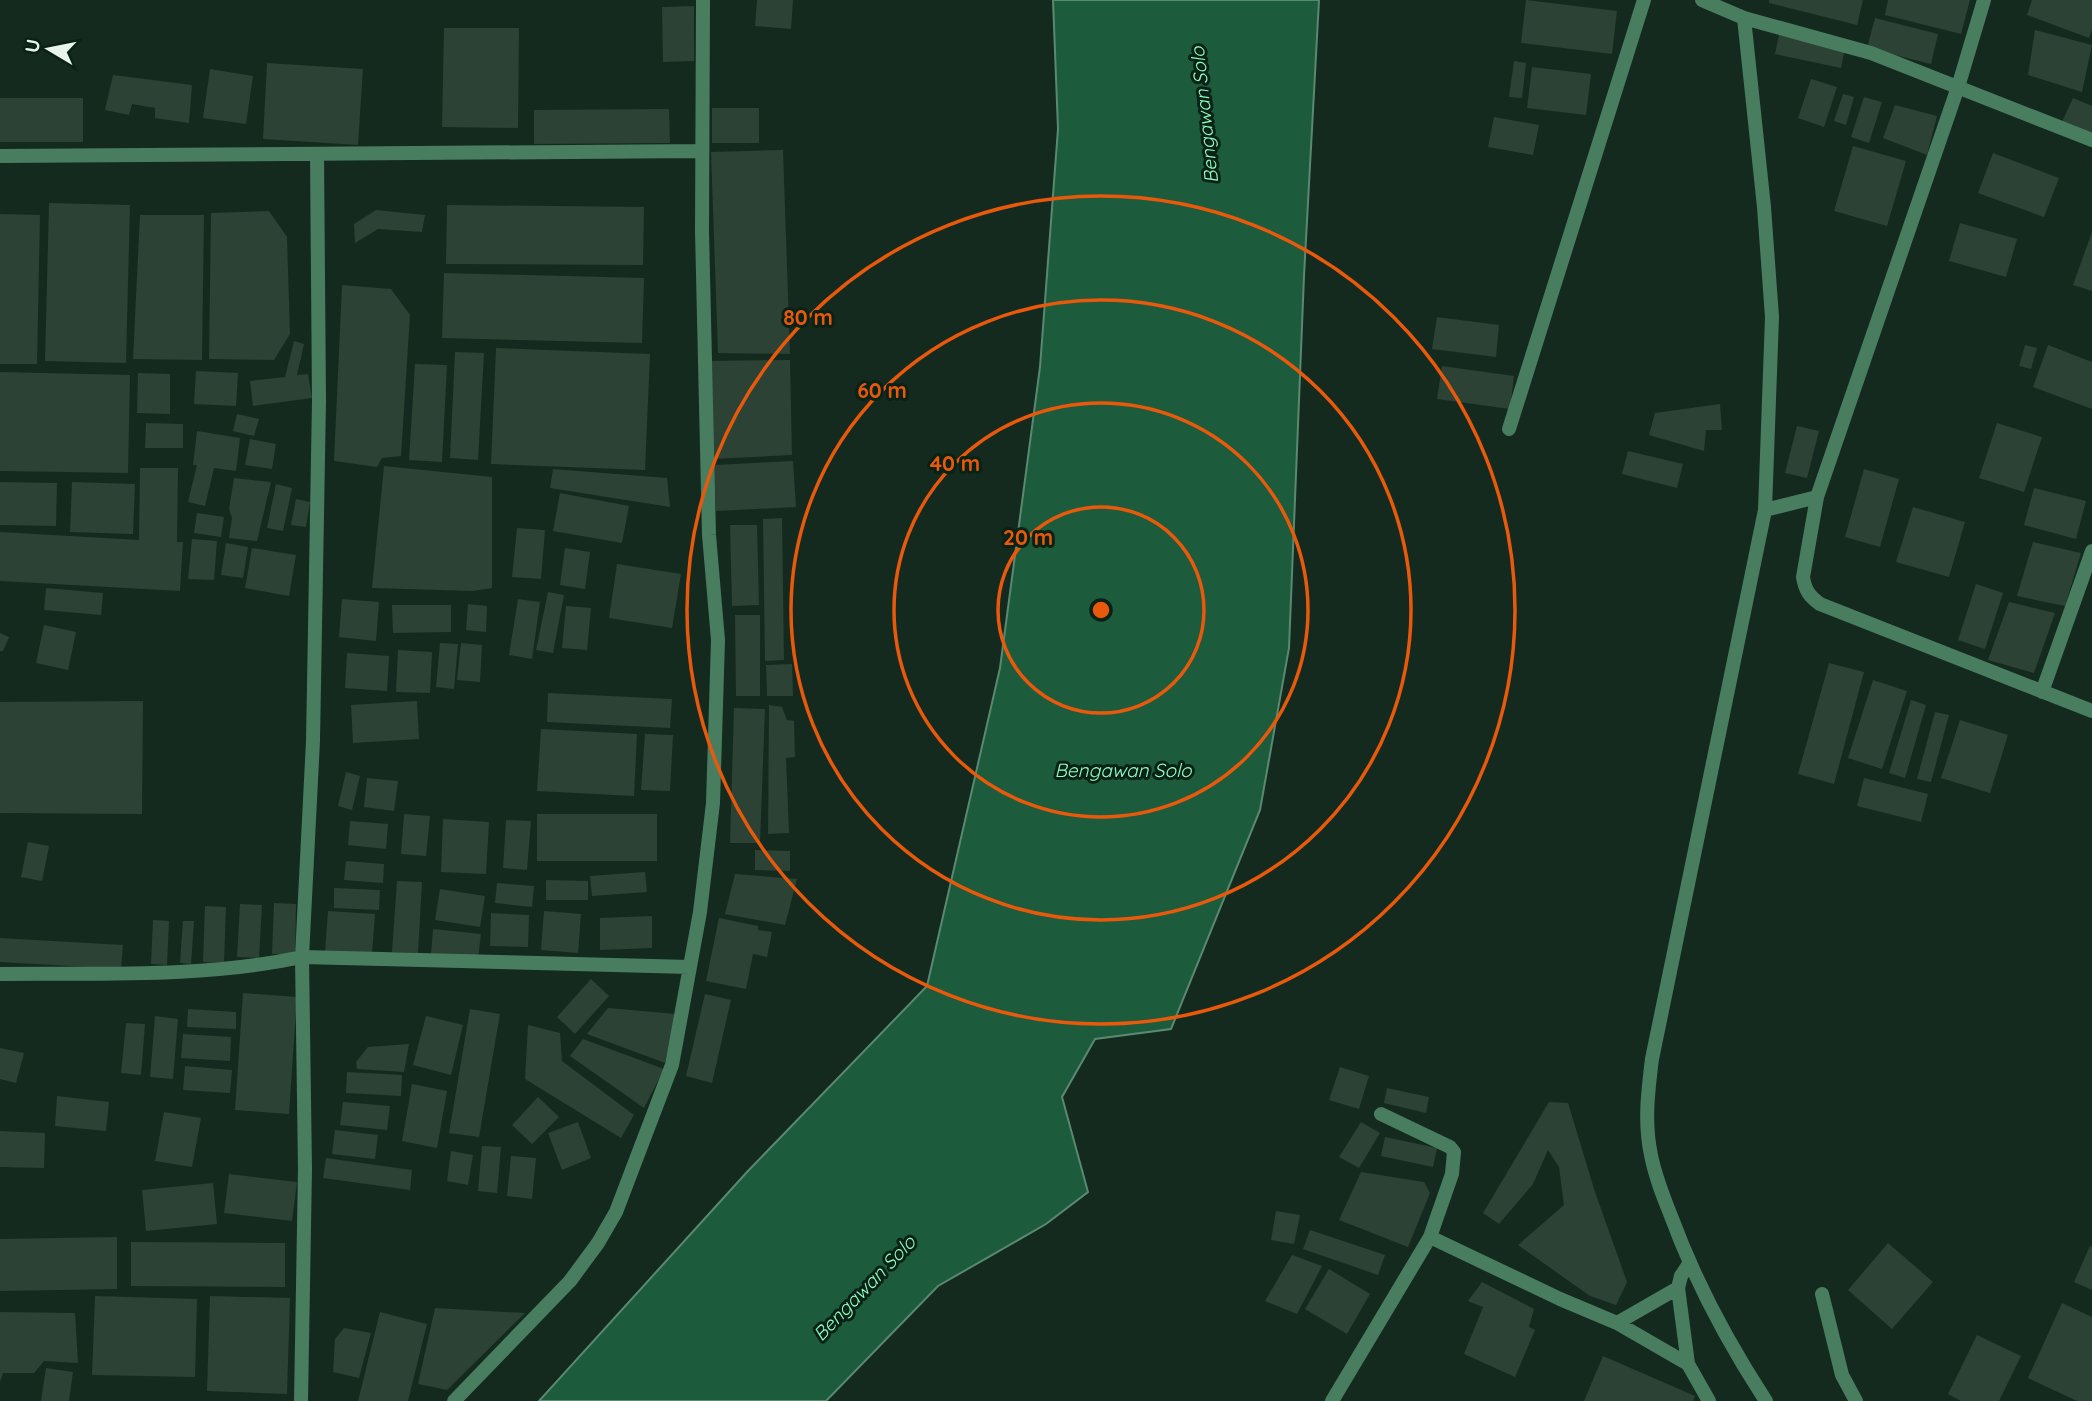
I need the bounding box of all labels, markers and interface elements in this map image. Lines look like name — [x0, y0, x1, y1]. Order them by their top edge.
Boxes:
north arrow — [14, 14, 84, 84]
text: U — [19, 37, 45, 55]
water label: Bengawan Solo — [1185, 44, 1223, 184]
text: 80 m — [783, 304, 833, 330]
text: 60 m — [857, 377, 907, 403]
text: 40 m — [930, 450, 980, 476]
text: 20 m — [1003, 524, 1053, 550]
centre of rings — [1089, 598, 1113, 622]
water label: Bengawan Solo — [1054, 758, 1193, 782]
water label: Bengawan Solo — [808, 1229, 921, 1346]

